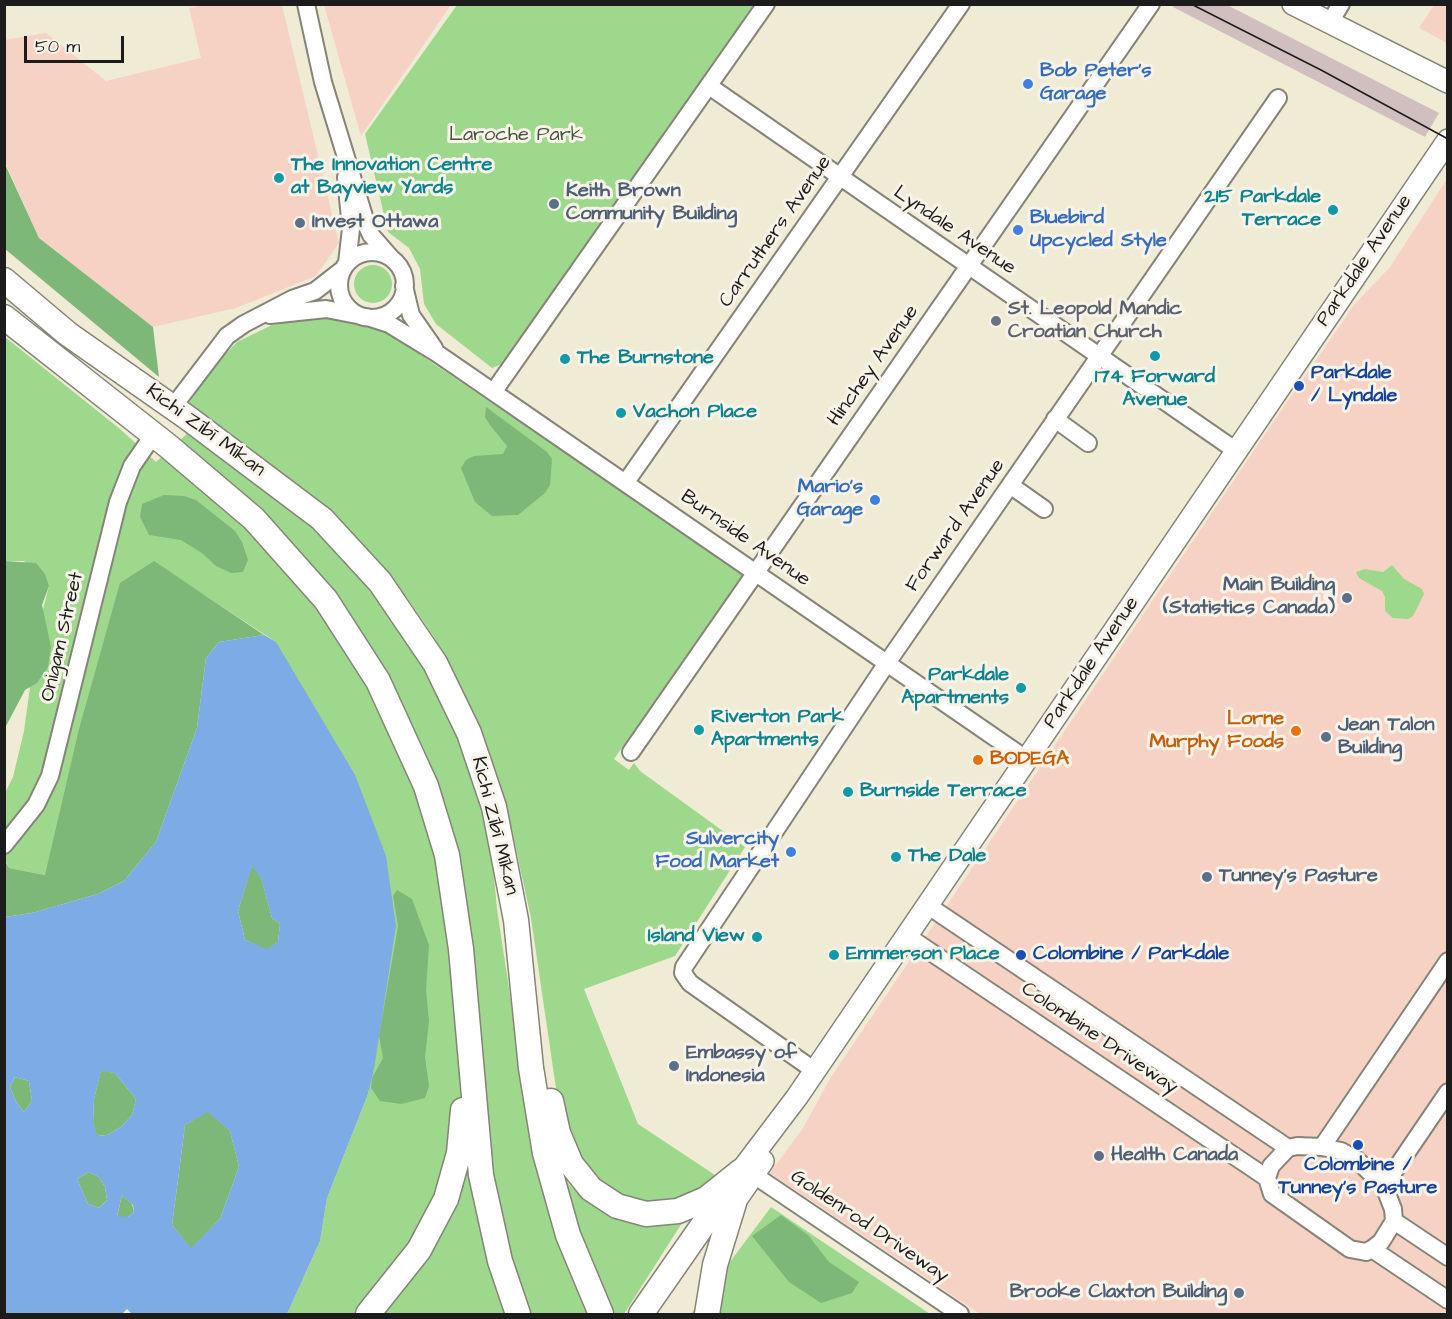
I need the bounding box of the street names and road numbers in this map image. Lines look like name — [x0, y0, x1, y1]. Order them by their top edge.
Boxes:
street label: Carruthers Avenue — [715, 152, 837, 312]
street label: Lyndale Avenue — [888, 181, 1020, 281]
street label: Parkdale Avenue — [1312, 191, 1418, 331]
street label: Hinchey Avenue — [823, 301, 925, 431]
street label: Kichi Zībī Mīkan — [141, 380, 269, 482]
street label: Forward Avenue — [901, 455, 1011, 597]
street label: Burnside Avenue — [676, 485, 814, 593]
street label: Onigam Street — [36, 570, 90, 704]
street label: Parkdale Avenue — [1039, 593, 1145, 733]
street label: Kichi Zībī Mīkan — [465, 754, 523, 898]
street label: Colombine Driveway — [1016, 978, 1182, 1100]
street label: Goldenrod Driveway — [785, 1165, 953, 1289]

